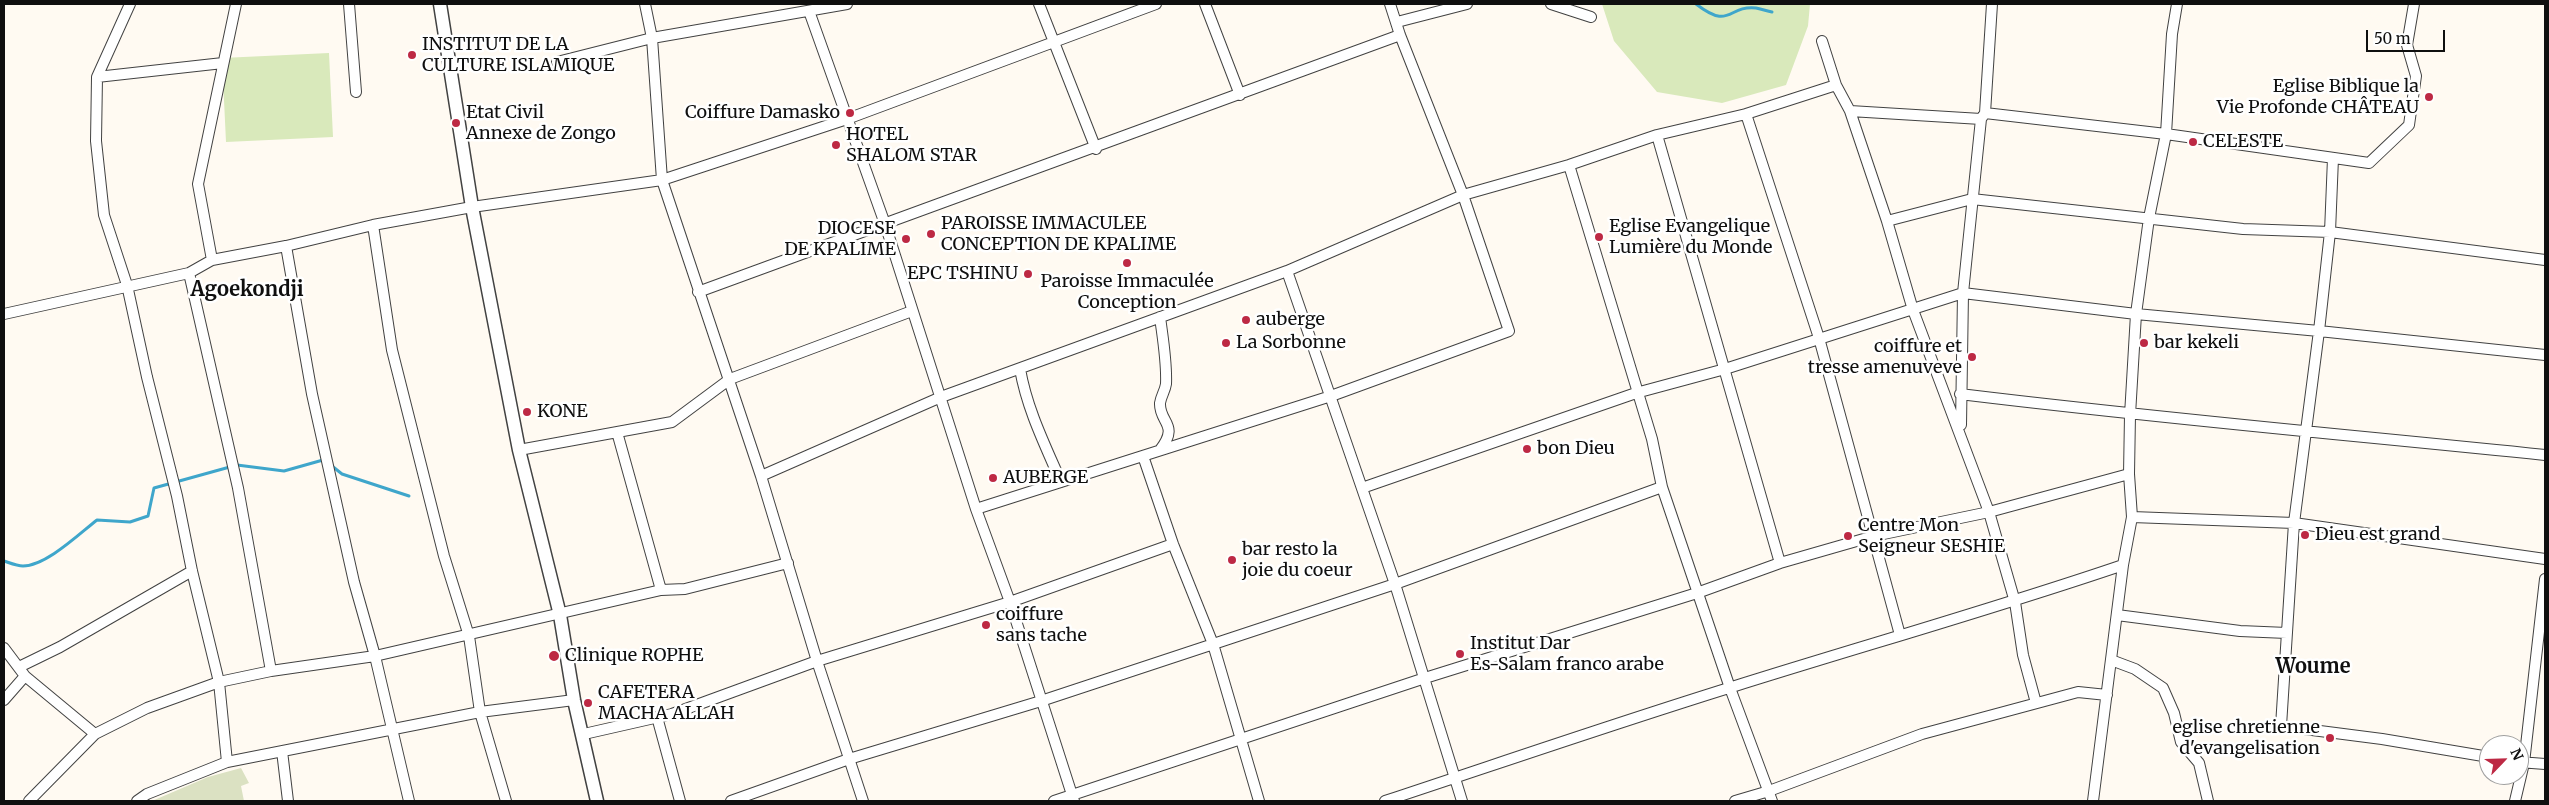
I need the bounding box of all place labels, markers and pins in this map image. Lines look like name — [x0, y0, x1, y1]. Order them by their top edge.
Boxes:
place label: INSTITUT DE LA CULTURE ISLAMIQUE — [422, 34, 615, 76]
marker: INSTITUT DE LA CULTURE ISLAMIQUE — [406, 49, 418, 61]
place label: Eglise Biblique la Vie Profonde CHÂTEAU — [2217, 76, 2419, 118]
marker: Eglise Biblique la Vie Profonde CHÂTEAU — [2423, 91, 2435, 103]
place label: Etat Civil Annexe de Zongo — [466, 102, 616, 144]
place label: Coiffure Damasko — [685, 102, 840, 124]
marker: Coiffure Damasko — [844, 107, 856, 119]
marker: Etat Civil Annexe de Zongo — [450, 117, 462, 129]
place label: HOTEL SHALOM STAR — [846, 124, 977, 166]
place label: CELESTE — [2203, 131, 2283, 153]
marker: CELESTE — [2187, 136, 2199, 148]
marker: HOTEL SHALOM STAR — [830, 139, 842, 151]
place label: PAROISSE IMMACULEE CONCEPTION DE KPALIME — [941, 213, 1176, 255]
place label: Eglise Evangelique Lumière du Monde — [1609, 216, 1772, 258]
place label: DIOCESE DE KPALIME — [784, 218, 896, 260]
marker: PAROISSE IMMACULEE CONCEPTION DE KPALIME — [925, 228, 937, 240]
marker: Eglise Evangelique Lumière du Monde — [1593, 231, 1605, 243]
marker: DIOCESE DE KPALIME — [900, 233, 912, 245]
marker: Paroisse Immaculée Conception — [1121, 257, 1133, 269]
place label: EPC TSHINU — [907, 263, 1018, 285]
marker: EPC TSHINU — [1022, 268, 1034, 280]
place label: Paroisse Immaculée Conception — [1040, 271, 1214, 314]
place label: auberge — [1256, 309, 1325, 331]
marker: auberge — [1240, 314, 1252, 326]
place label: La Sorbonne — [1236, 332, 1346, 354]
place label: bar kekeli — [2154, 332, 2239, 354]
place label: coiffure et tresse amenuveve — [1808, 336, 1962, 378]
marker: La Sorbonne — [1220, 337, 1232, 349]
marker: bar kekeli — [2138, 337, 2150, 349]
marker: coiffure et tresse amenuveve — [1966, 351, 1978, 363]
place label: KONE — [537, 401, 588, 423]
marker: KONE — [521, 406, 533, 418]
place label: bon Dieu — [1537, 438, 1615, 460]
marker: bon Dieu — [1521, 443, 1533, 455]
place label: AUBERGE — [1003, 467, 1088, 489]
marker: AUBERGE — [987, 472, 999, 484]
place label: Centre Mon Seigneur SESHIE — [1858, 515, 2005, 558]
place label: Dieu est grand — [2315, 524, 2440, 546]
marker: Dieu est grand — [2299, 529, 2311, 541]
marker: Centre Mon Seigneur SESHIE — [1842, 530, 1854, 542]
place label: bar resto la joie du coeur — [1242, 539, 1353, 582]
marker: bar resto la joie du coeur — [1226, 554, 1238, 566]
place label: coiffure sans tache — [996, 604, 1087, 646]
marker: coiffure sans tache — [980, 619, 992, 631]
place label: Institut Dar Es-Salam franco arabe — [1470, 633, 1664, 676]
place label: Clinique ROPHE — [565, 645, 703, 667]
marker: Institut Dar Es-Salam franco arabe — [1454, 648, 1466, 660]
marker: Clinique ROPHE — [547, 649, 561, 663]
place label: CAFETERA MACHA ALLAH — [598, 682, 734, 724]
marker: CAFETERA MACHA ALLAH — [582, 697, 594, 709]
place label: eglise chretienne d'evangelisation — [2172, 717, 2320, 760]
marker: eglise chretienne d'evangelisation — [2324, 732, 2336, 744]

